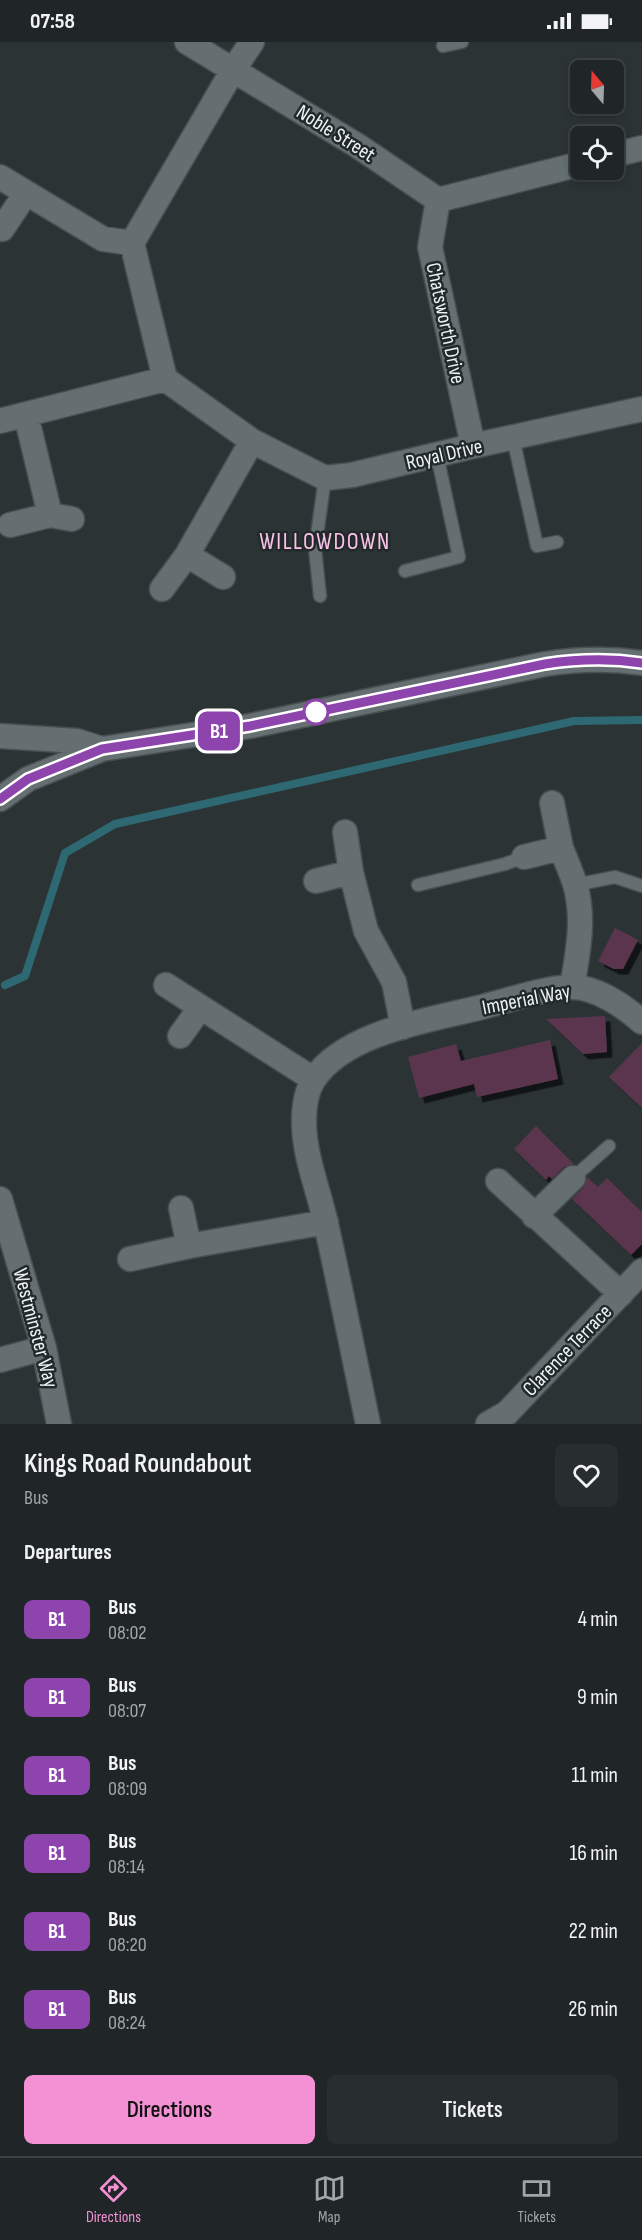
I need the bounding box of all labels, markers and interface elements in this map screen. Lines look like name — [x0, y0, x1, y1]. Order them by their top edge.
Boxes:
text: 07:58 — [30, 8, 75, 35]
north arrow — [570, 60, 624, 114]
map controls — [570, 60, 624, 180]
street label: Noble Street — [292, 99, 380, 167]
button: locate — [570, 126, 624, 180]
street label: Chatsworth Drive — [420, 260, 471, 386]
street label: Royal Drive — [403, 434, 485, 475]
district label: WILLOWDOWN — [259, 527, 391, 556]
unlabelled marker — [303, 699, 329, 725]
line badge: B1 — [192, 712, 246, 750]
text: B1 — [210, 719, 228, 744]
street label: Imperial Way — [480, 979, 572, 1020]
street label: Westminster Way — [8, 1266, 63, 1391]
street label: Clarence Terrace — [518, 1299, 617, 1401]
button: heart — [555, 1444, 618, 1507]
text: Kings Road Roundabout — [24, 1447, 251, 1480]
text: Bus — [24, 1486, 48, 1510]
text: Departures — [24, 1539, 112, 1566]
text: Bus — [108, 1594, 137, 1621]
text: 4 min — [578, 1606, 618, 1633]
text: B1 — [48, 1607, 66, 1632]
text: 08:02 — [108, 1621, 147, 1645]
text: Bus — [108, 1672, 137, 1699]
text: 9 min — [577, 1684, 618, 1711]
text: B1 — [48, 1685, 66, 1710]
text: 08:07 — [108, 1699, 146, 1723]
text: Bus — [108, 1750, 137, 1777]
text: 11 min — [571, 1762, 618, 1789]
text: B1 — [48, 1763, 66, 1788]
text: 08:09 — [108, 1777, 147, 1801]
text: Bus — [108, 1828, 137, 1855]
text: 16 min — [570, 1840, 618, 1867]
text: B1 — [48, 1841, 66, 1866]
text: 08:14 — [108, 1855, 145, 1879]
text: Bus — [108, 1906, 137, 1933]
text: 22 min — [569, 1918, 618, 1945]
text: B1 — [48, 1919, 66, 1944]
text: 08:20 — [108, 1933, 147, 1957]
text: Bus — [108, 1984, 137, 2011]
text: 26 min — [568, 1996, 618, 2023]
text: B1 — [48, 1997, 66, 2022]
text: 08:24 — [108, 2011, 146, 2035]
button: Directions — [24, 2075, 315, 2144]
button: Tickets — [327, 2075, 618, 2144]
tab: Directions — [86, 2172, 141, 2227]
tab: Map — [313, 2172, 346, 2227]
tab: Tickets — [517, 2172, 556, 2227]

